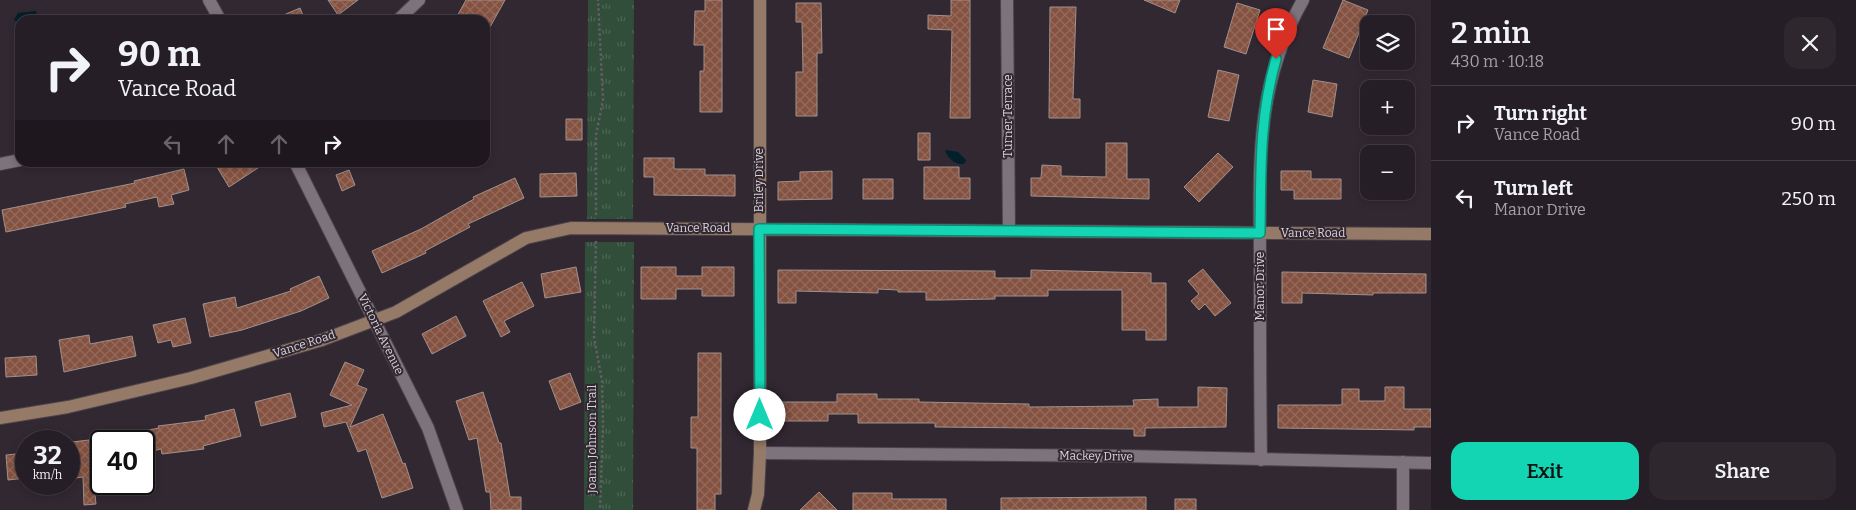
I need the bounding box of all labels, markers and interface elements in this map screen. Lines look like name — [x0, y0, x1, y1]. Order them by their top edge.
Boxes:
pin — [1255, 8, 1297, 59]
icon: arrive — [1262, 15, 1290, 43]
map controls — [1360, 15, 1415, 200]
button: layers — [1360, 15, 1415, 70]
text: 2 min — [1451, 15, 1530, 51]
button: close — [1784, 17, 1836, 69]
text: 90 m — [118, 33, 201, 75]
icon: right — [35, 35, 100, 100]
text: 430 m · 10:18 — [1451, 52, 1544, 71]
street label: Turner Terrace — [1001, 74, 1015, 158]
text: Vance Road — [118, 75, 236, 102]
button: + — [1360, 80, 1415, 135]
text: Turn right — [1494, 102, 1587, 125]
icon: right — [1451, 109, 1479, 137]
text: 90 m — [1791, 112, 1836, 135]
text: Vance Road — [1494, 125, 1580, 144]
icon: left — [159, 130, 187, 158]
icon: ahead — [212, 130, 240, 158]
icon: ahead — [265, 130, 293, 158]
icon: right — [318, 130, 346, 158]
button: − — [1360, 145, 1415, 200]
street label: Briley Drive — [752, 148, 766, 212]
text: Turn left — [1494, 177, 1573, 200]
icon: left — [1451, 184, 1479, 212]
text: 250 m — [1781, 187, 1836, 210]
text: Manor Drive — [1494, 200, 1586, 219]
street label: Vance Road — [666, 221, 730, 235]
street label: Vance Road — [1281, 226, 1345, 240]
street label: Manor Drive — [1253, 252, 1267, 320]
street label: Victoria Avenue — [355, 291, 407, 377]
street label: Vance Road — [271, 327, 337, 361]
street label: Joann Johnson Trail — [585, 384, 599, 494]
position arrow — [733, 388, 785, 440]
speed limit sign: 40 — [90, 430, 155, 495]
text: 32 — [33, 441, 62, 471]
button: Exit — [1451, 442, 1639, 500]
button: Share — [1649, 442, 1836, 500]
street label: Mackey Drive — [1059, 448, 1133, 464]
text: km/h — [33, 468, 62, 482]

